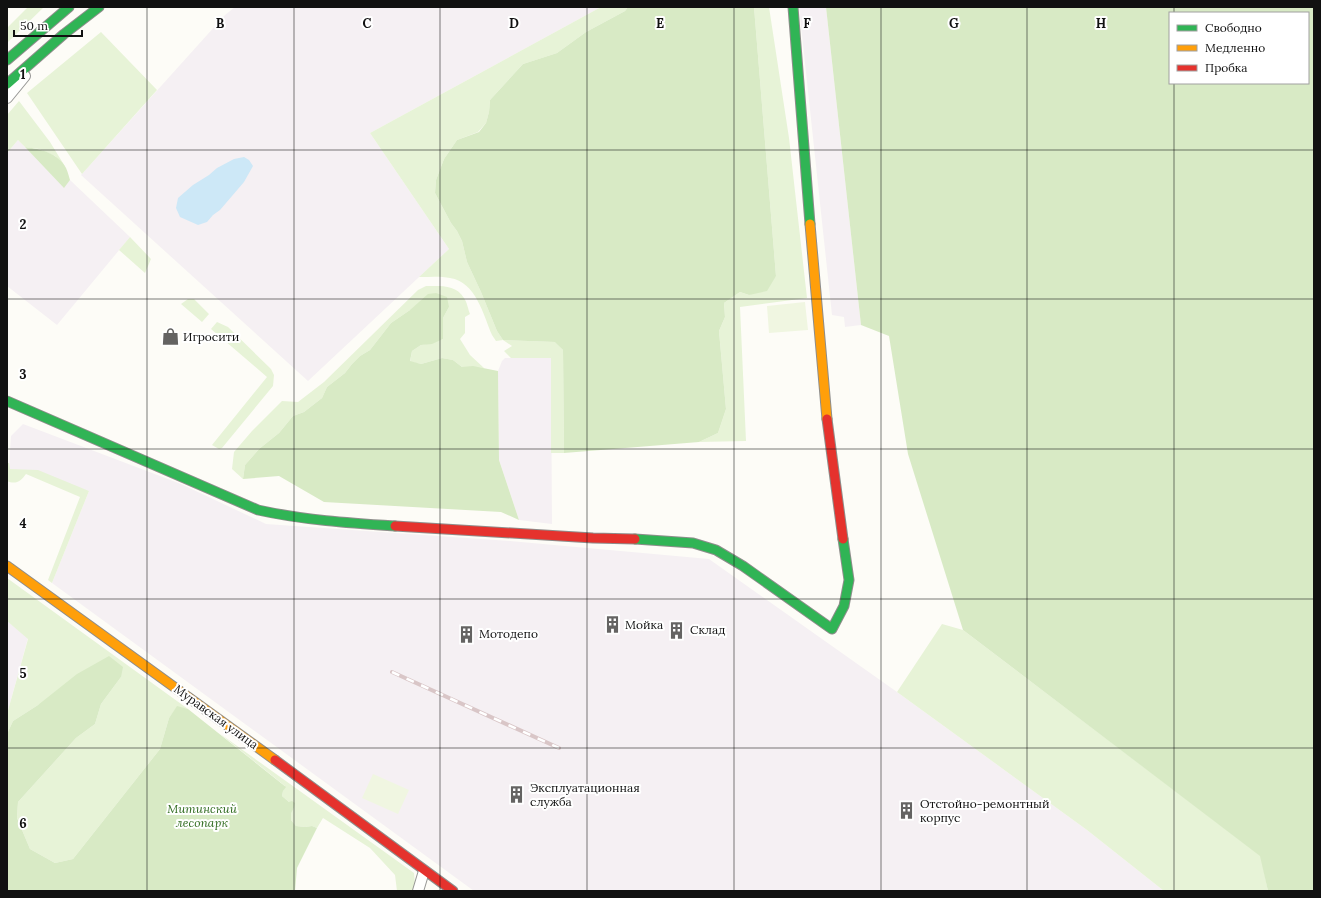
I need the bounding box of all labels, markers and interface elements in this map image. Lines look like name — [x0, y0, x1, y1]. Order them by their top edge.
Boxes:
scale bar — [14, 12, 82, 38]
legend — [1169, 12, 1309, 84]
text: B — [216, 15, 225, 32]
text: C — [363, 15, 372, 32]
text: D — [509, 15, 519, 32]
text: E — [656, 15, 664, 32]
text: F — [803, 15, 811, 32]
text: G — [949, 15, 959, 32]
text: H — [1096, 15, 1106, 32]
text: 50 m — [20, 18, 48, 33]
text: Свободно — [1205, 20, 1262, 35]
text: Медленно — [1205, 40, 1265, 55]
text: Пробка — [1205, 60, 1247, 75]
text: 1 — [20, 66, 26, 83]
text: 2 — [20, 216, 27, 233]
shop icon: Игросити — [160, 327, 180, 347]
place label: Игросити — [183, 329, 239, 344]
text: 3 — [19, 366, 27, 383]
text: 4 — [19, 515, 27, 532]
building icon: Мойка — [602, 615, 622, 635]
place label: Мойка — [625, 617, 663, 632]
building icon: Склад — [667, 620, 687, 640]
place label: Склад — [690, 622, 725, 637]
building icon: Мотодепо — [456, 624, 476, 644]
place label: Мотодепо — [479, 626, 538, 641]
text: 5 — [19, 665, 27, 682]
street label: Муравская улица — [171, 681, 261, 752]
place label: Эксплуатационная служба — [530, 780, 640, 809]
building icon: Эксплуатационная служба — [507, 785, 527, 805]
place label: Отстойно-ремонтный корпус — [920, 796, 1050, 825]
park label: Митинский лесопарк — [167, 801, 238, 830]
building icon: Отстойно-ремонтный корпус — [897, 801, 917, 821]
text: 6 — [19, 815, 27, 832]

